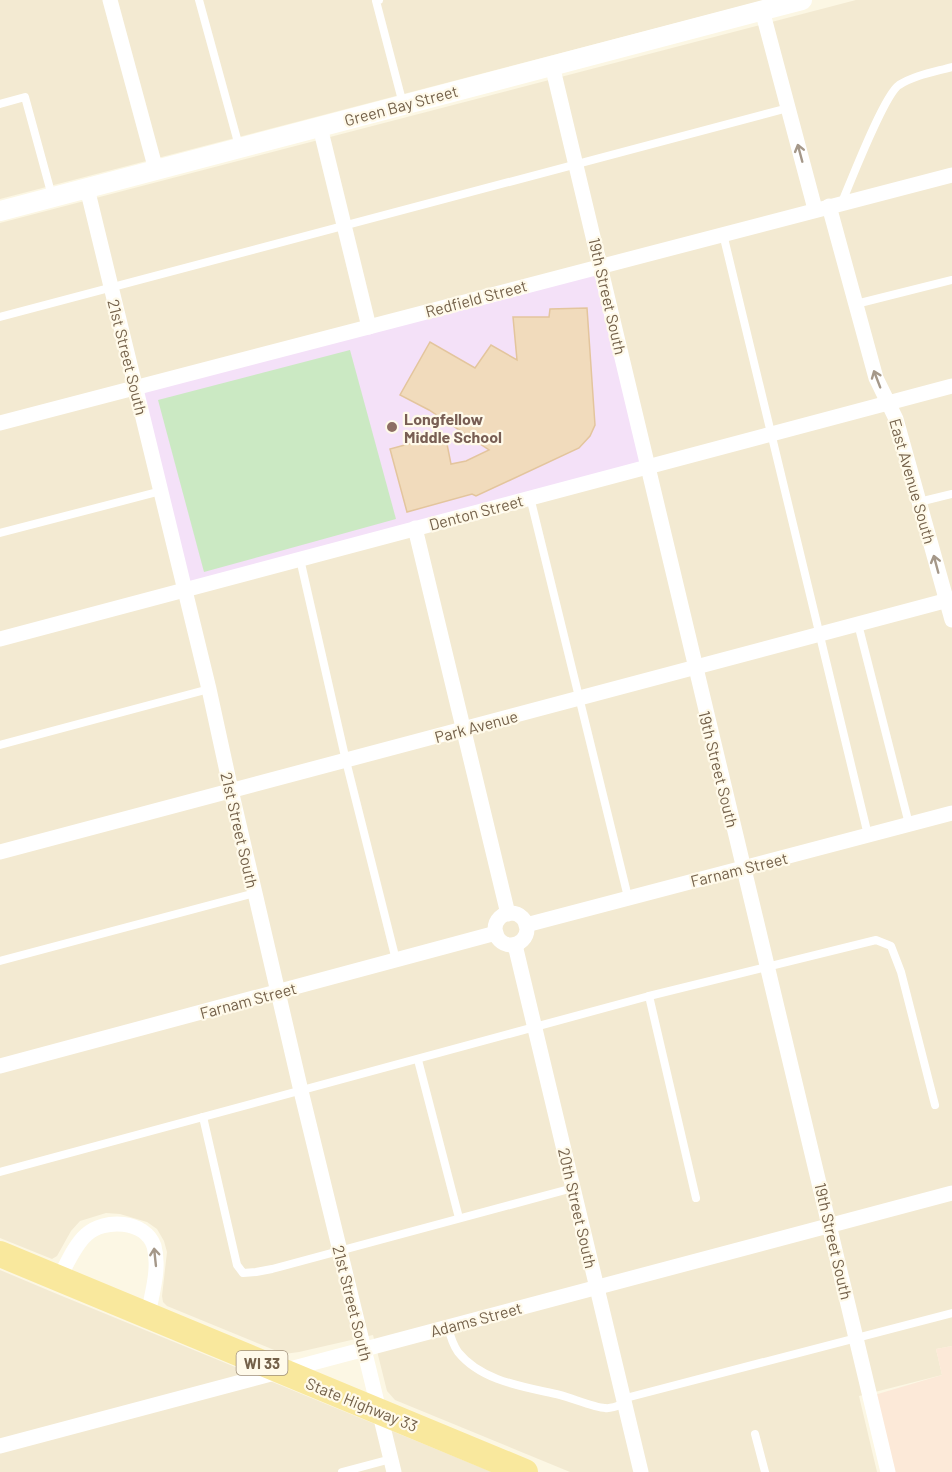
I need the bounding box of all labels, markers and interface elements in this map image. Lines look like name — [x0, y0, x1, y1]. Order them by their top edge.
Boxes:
street label: Green Bay Street — [342, 81, 460, 129]
one-way arrow — [794, 144, 805, 163]
street label: 19th Street South — [585, 236, 631, 356]
street label: Redfield Street — [423, 275, 529, 321]
street label: 21st Street South — [104, 297, 152, 417]
one-way arrow — [871, 370, 882, 389]
place label: Longfellow Middle School — [404, 409, 502, 446]
street label: East Avenue South — [886, 416, 940, 546]
marker: Longfellow Middle School — [385, 420, 399, 434]
street label: Denton Street — [427, 490, 525, 534]
one-way arrow — [930, 555, 942, 574]
street label: Park Avenue — [432, 706, 520, 746]
street label: 19th Street South — [695, 709, 743, 829]
street label: 21st Street South — [217, 770, 263, 890]
street label: Farnam Street — [688, 848, 790, 890]
street label: Farnam Street — [197, 978, 299, 1022]
street label: 20th Street South — [555, 1146, 601, 1270]
street label: 19th Street South — [811, 1181, 857, 1301]
street label: 21st Street South — [329, 1243, 377, 1363]
one-way arrow — [149, 1248, 160, 1267]
street label: Adams Street — [428, 1298, 524, 1340]
road number: WI 33 — [236, 1351, 288, 1375]
street label: State Highway 33 — [303, 1373, 421, 1435]

